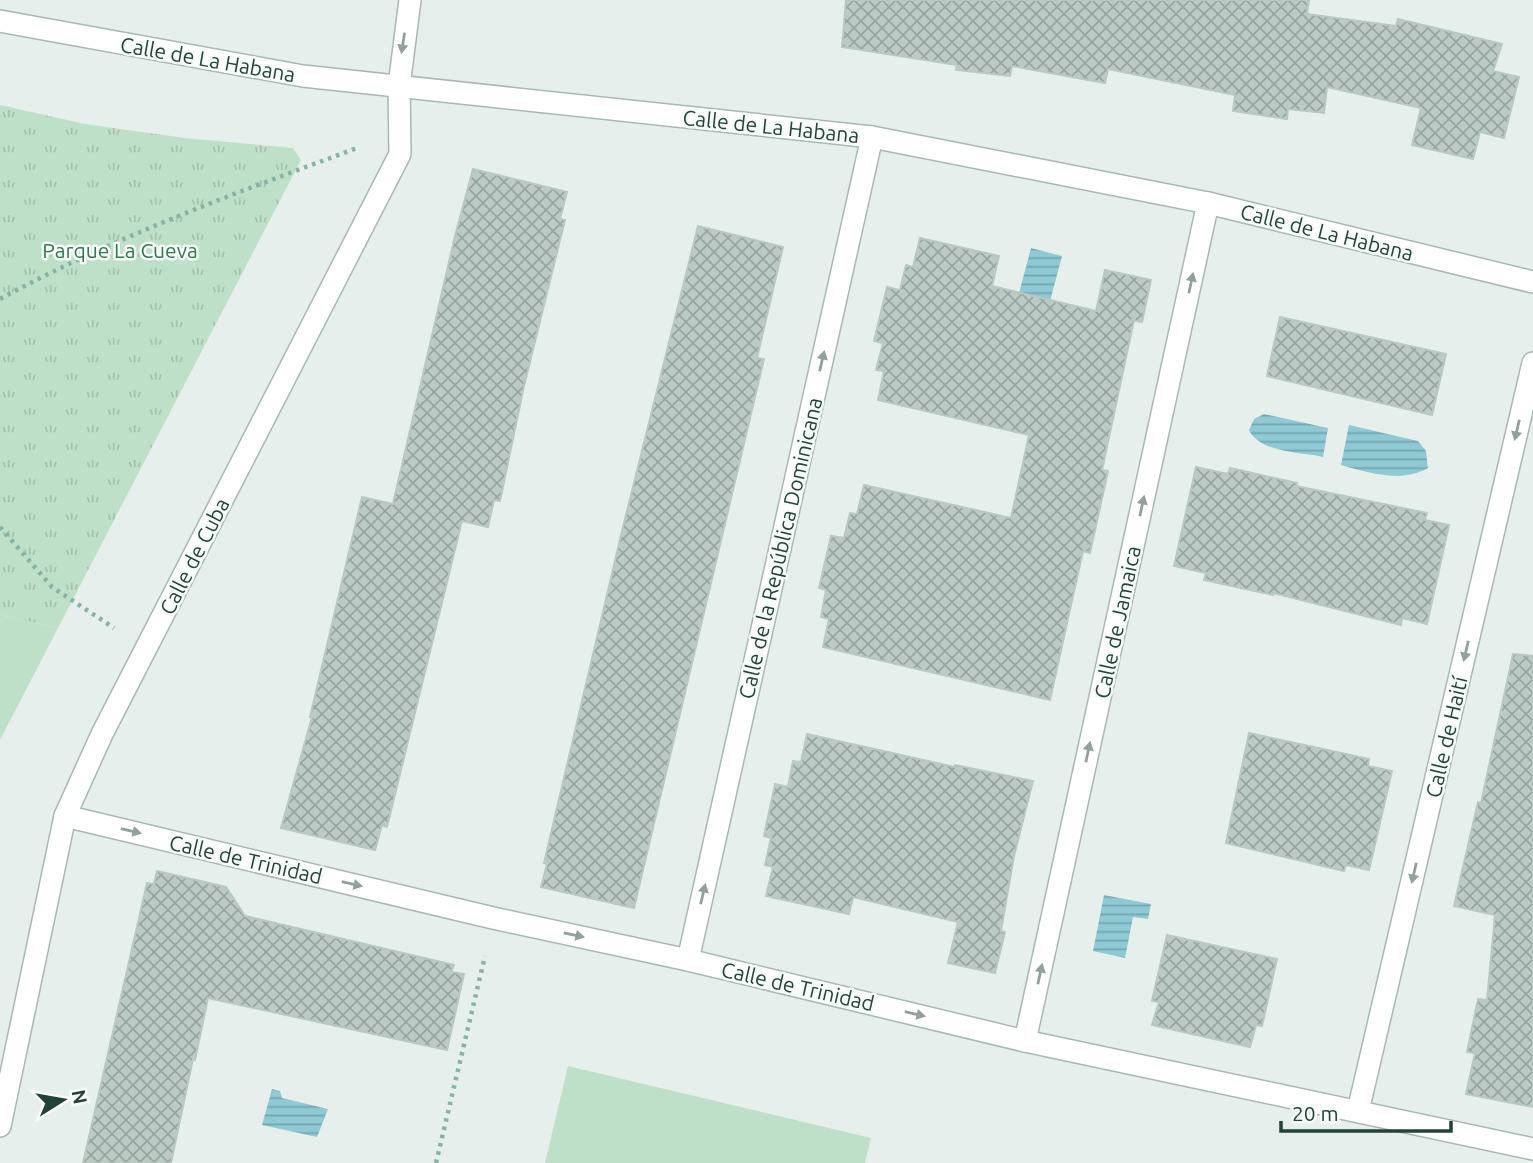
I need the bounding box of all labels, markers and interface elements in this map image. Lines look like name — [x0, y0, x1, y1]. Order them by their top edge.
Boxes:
street label: Calle de La Habana — [119, 32, 297, 86]
one-way arrow — [397, 32, 408, 54]
street label: Calle de La Habana — [682, 105, 860, 147]
street label: Calle de La Habana — [1238, 199, 1416, 265]
park label: Parque La Cueva — [42, 238, 198, 262]
one-way arrow — [1185, 272, 1196, 294]
one-way arrow — [817, 350, 828, 372]
street label: Calle de la República Dominicana — [734, 395, 826, 701]
one-way arrow — [1512, 419, 1523, 441]
street label: Calle de Cuba — [154, 494, 234, 618]
one-way arrow — [1137, 495, 1148, 517]
street label: Calle de Jamaica — [1089, 543, 1145, 701]
one-way arrow — [1460, 640, 1471, 662]
street label: Calle de Haití — [1420, 673, 1472, 800]
one-way arrow — [1083, 741, 1094, 763]
one-way arrow — [120, 826, 142, 837]
street label: Calle de Trinidad — [167, 830, 325, 888]
one-way arrow — [1408, 862, 1419, 884]
one-way arrow — [341, 879, 363, 890]
one-way arrow — [698, 882, 709, 904]
one-way arrow — [563, 930, 585, 941]
street label: Calle de Trinidad — [719, 957, 877, 1015]
one-way arrow — [1034, 963, 1045, 985]
one-way arrow — [904, 1009, 926, 1020]
north arrow — [28, 1065, 98, 1135]
text: N — [68, 1088, 92, 1106]
scale bar — [1281, 1090, 1451, 1134]
text: 20 m — [1292, 1101, 1339, 1125]

